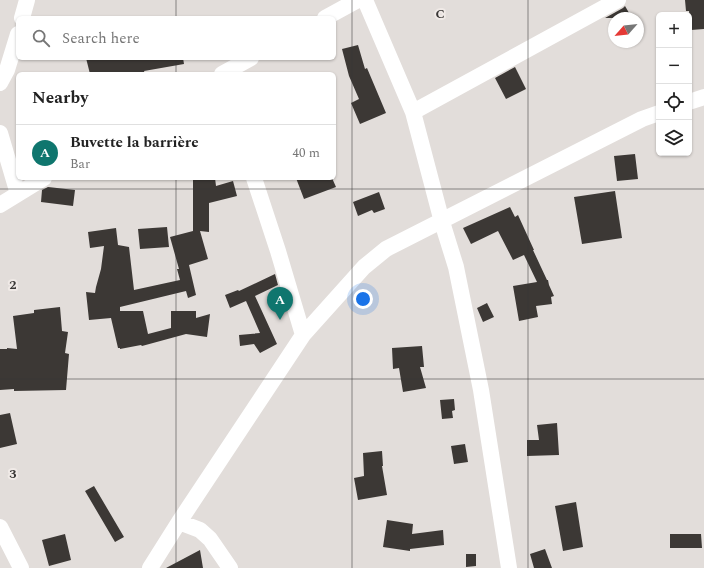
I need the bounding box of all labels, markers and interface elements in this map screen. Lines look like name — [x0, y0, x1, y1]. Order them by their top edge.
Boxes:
text: C — [435, 4, 445, 24]
north arrow — [608, 12, 644, 48]
map controls — [656, 12, 692, 156]
button: + — [656, 12, 692, 48]
search box — [16, 16, 336, 60]
icon: search — [30, 27, 52, 49]
text: Search here — [62, 27, 140, 50]
button: − — [656, 48, 692, 84]
button: locate — [656, 84, 692, 120]
text: Nearby — [32, 85, 88, 111]
button: layers — [656, 120, 692, 156]
text: Buvette la barrière — [70, 131, 199, 154]
text: A — [40, 143, 50, 163]
text: 40 m — [293, 143, 320, 163]
text: Bar — [70, 154, 90, 174]
text: 2 — [9, 275, 17, 295]
pin: A — [267, 287, 293, 320]
your location — [353, 289, 373, 309]
text: 3 — [9, 464, 17, 484]

